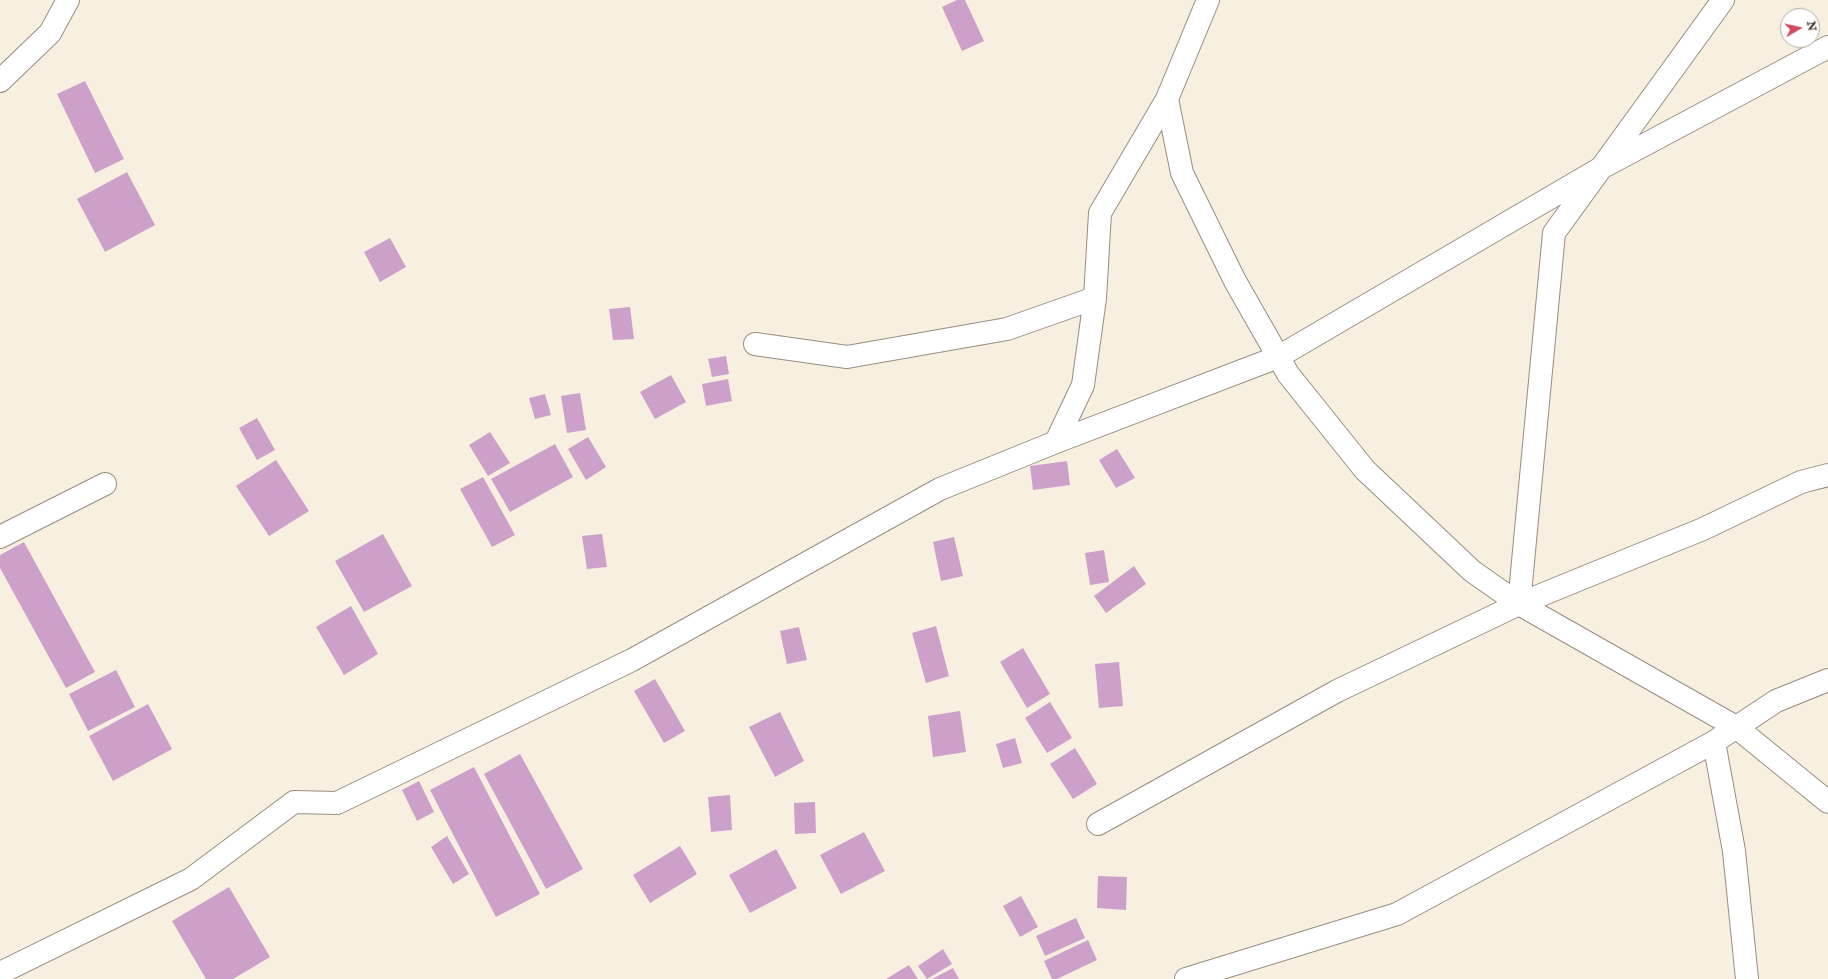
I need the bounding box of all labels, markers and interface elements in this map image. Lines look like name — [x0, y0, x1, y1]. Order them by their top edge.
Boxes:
north arrow — [1780, 8, 1820, 48]
text: N — [1804, 20, 1819, 32]

